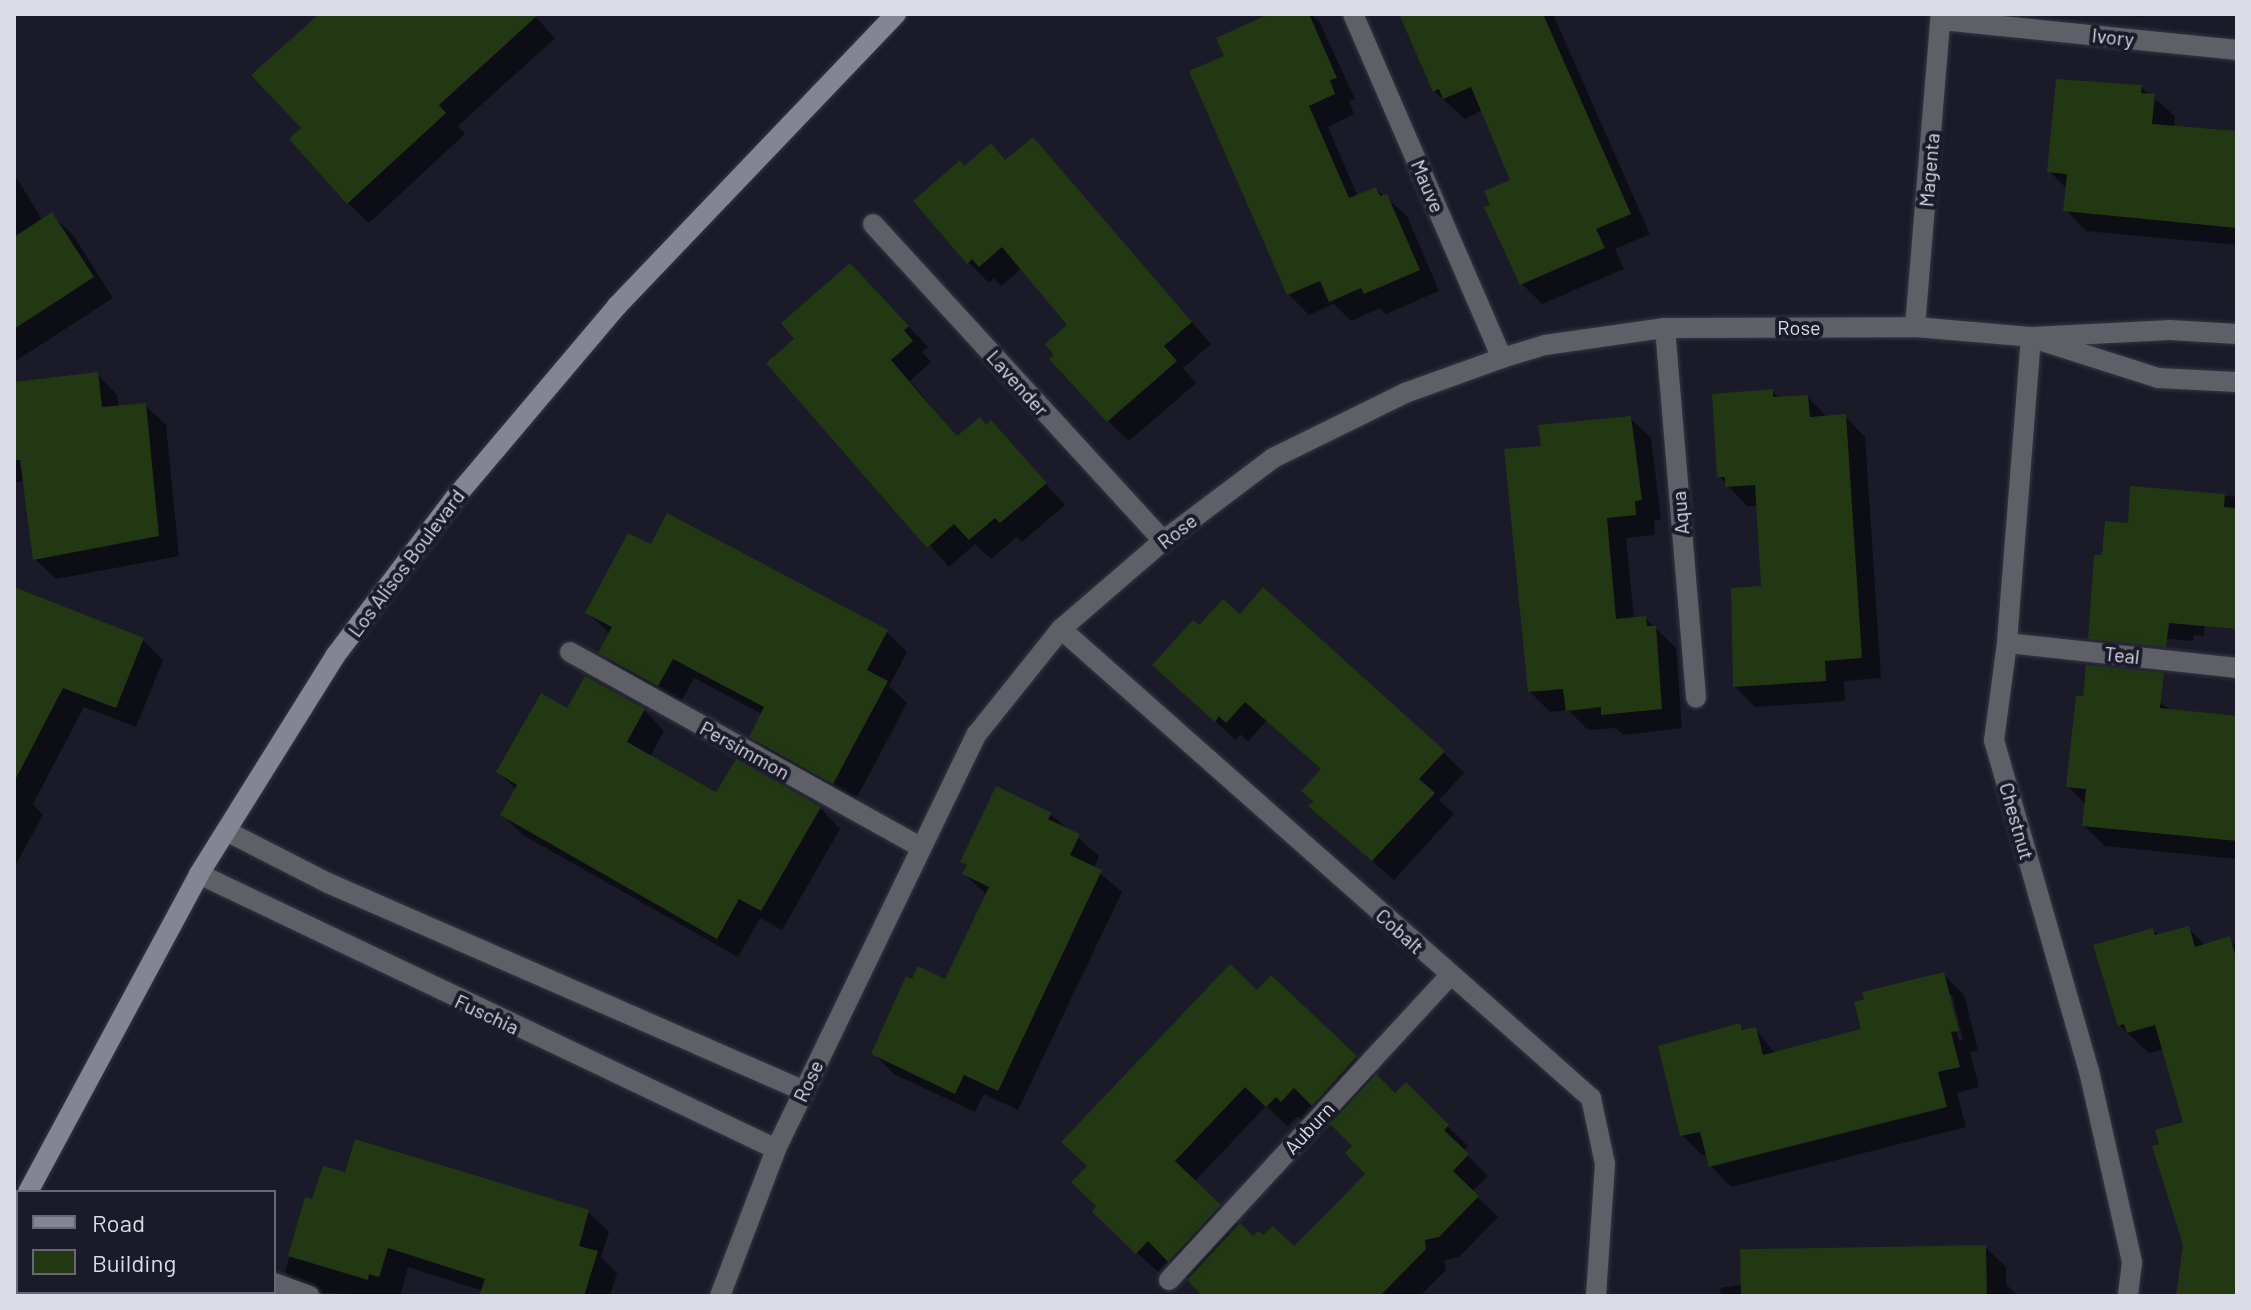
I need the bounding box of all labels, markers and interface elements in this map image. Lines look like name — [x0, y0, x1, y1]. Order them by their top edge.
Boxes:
street label: Ivory — [2091, 23, 2135, 51]
street label: Magenta — [1914, 132, 1944, 208]
street label: Mauve — [1406, 156, 1450, 216]
street label: Rose — [1777, 315, 1821, 339]
street label: Lavender — [982, 345, 1054, 421]
street label: Los Alisos Boulevard — [343, 484, 469, 642]
street label: Aqua — [1666, 490, 1694, 536]
street label: Rose — [1153, 508, 1201, 554]
street label: Teal — [2103, 641, 2141, 669]
street label: Persimmon — [696, 716, 794, 784]
street label: Chestnut — [1995, 780, 2039, 862]
street label: Cobalt — [1371, 903, 1429, 959]
street label: Fuschia — [451, 989, 523, 1039]
street label: Rose — [788, 1056, 828, 1106]
street label: Auburn — [1279, 1097, 1339, 1159]
legend — [16, 1190, 276, 1294]
text: Road — [92, 1208, 145, 1237]
text: Building — [92, 1248, 176, 1277]

